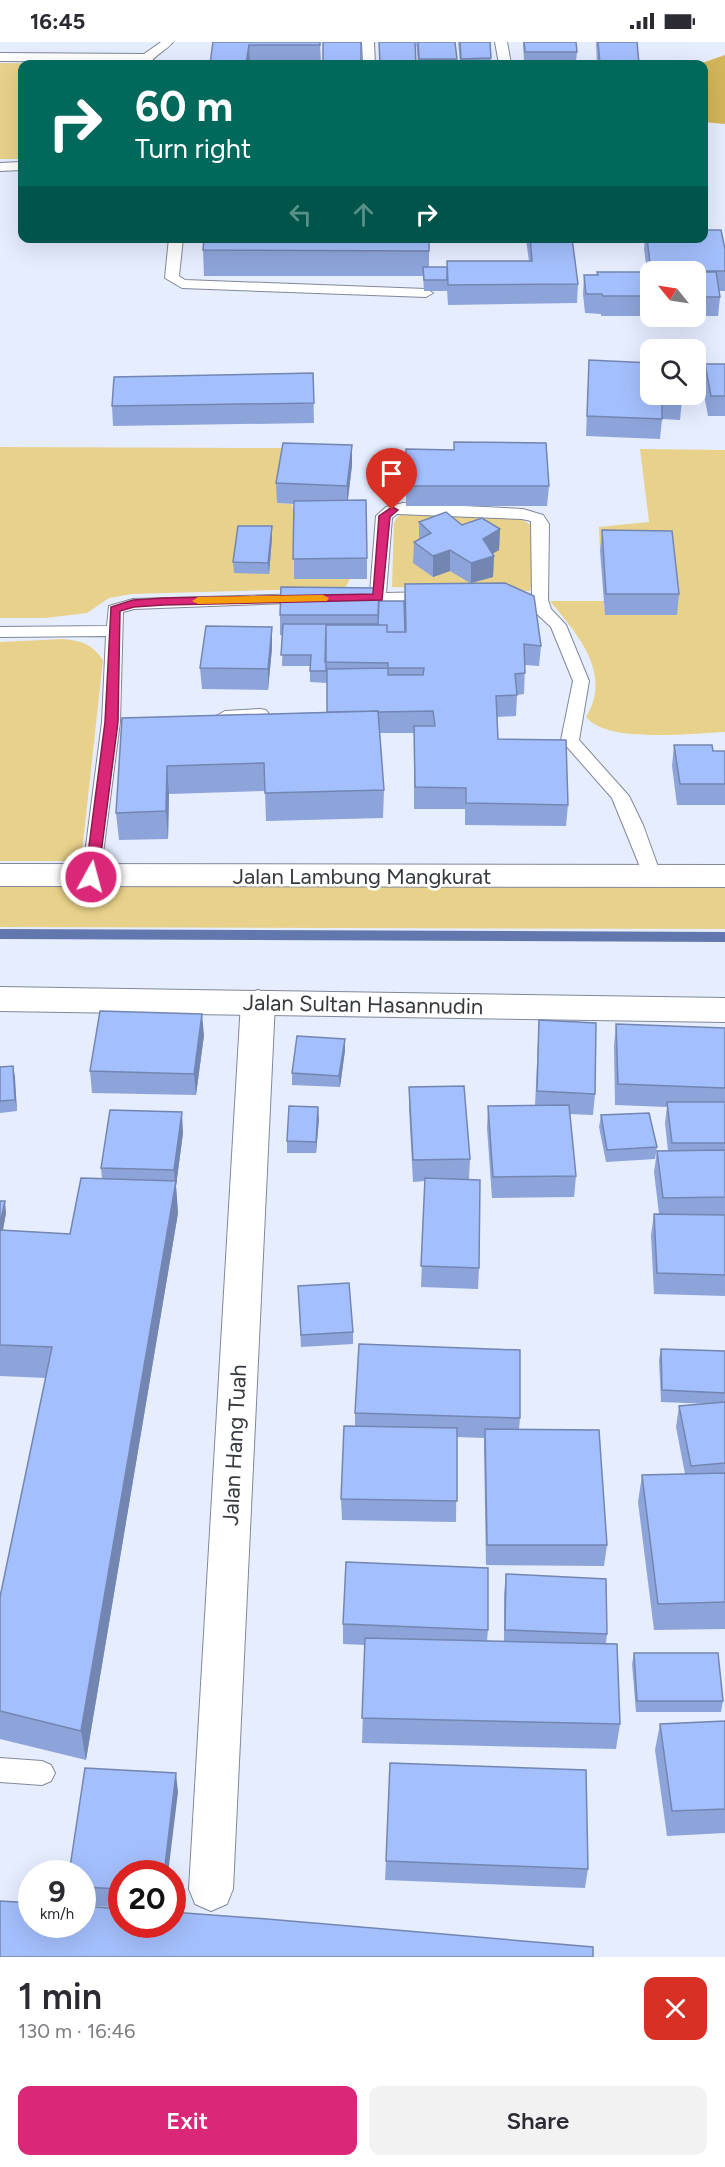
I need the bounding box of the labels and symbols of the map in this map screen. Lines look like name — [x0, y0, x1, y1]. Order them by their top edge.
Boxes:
north arrow — [640, 261, 706, 327]
pin — [366, 448, 417, 510]
position arrow — [59, 845, 123, 909]
street label: Jalan Lambung Mangkurat — [233, 863, 491, 890]
street label: Jalan Sultan Hasannudin — [243, 989, 483, 1020]
street label: Jalan Hang Tuah — [217, 1364, 252, 1526]
speed limit sign: 20 — [108, 1860, 186, 1938]

